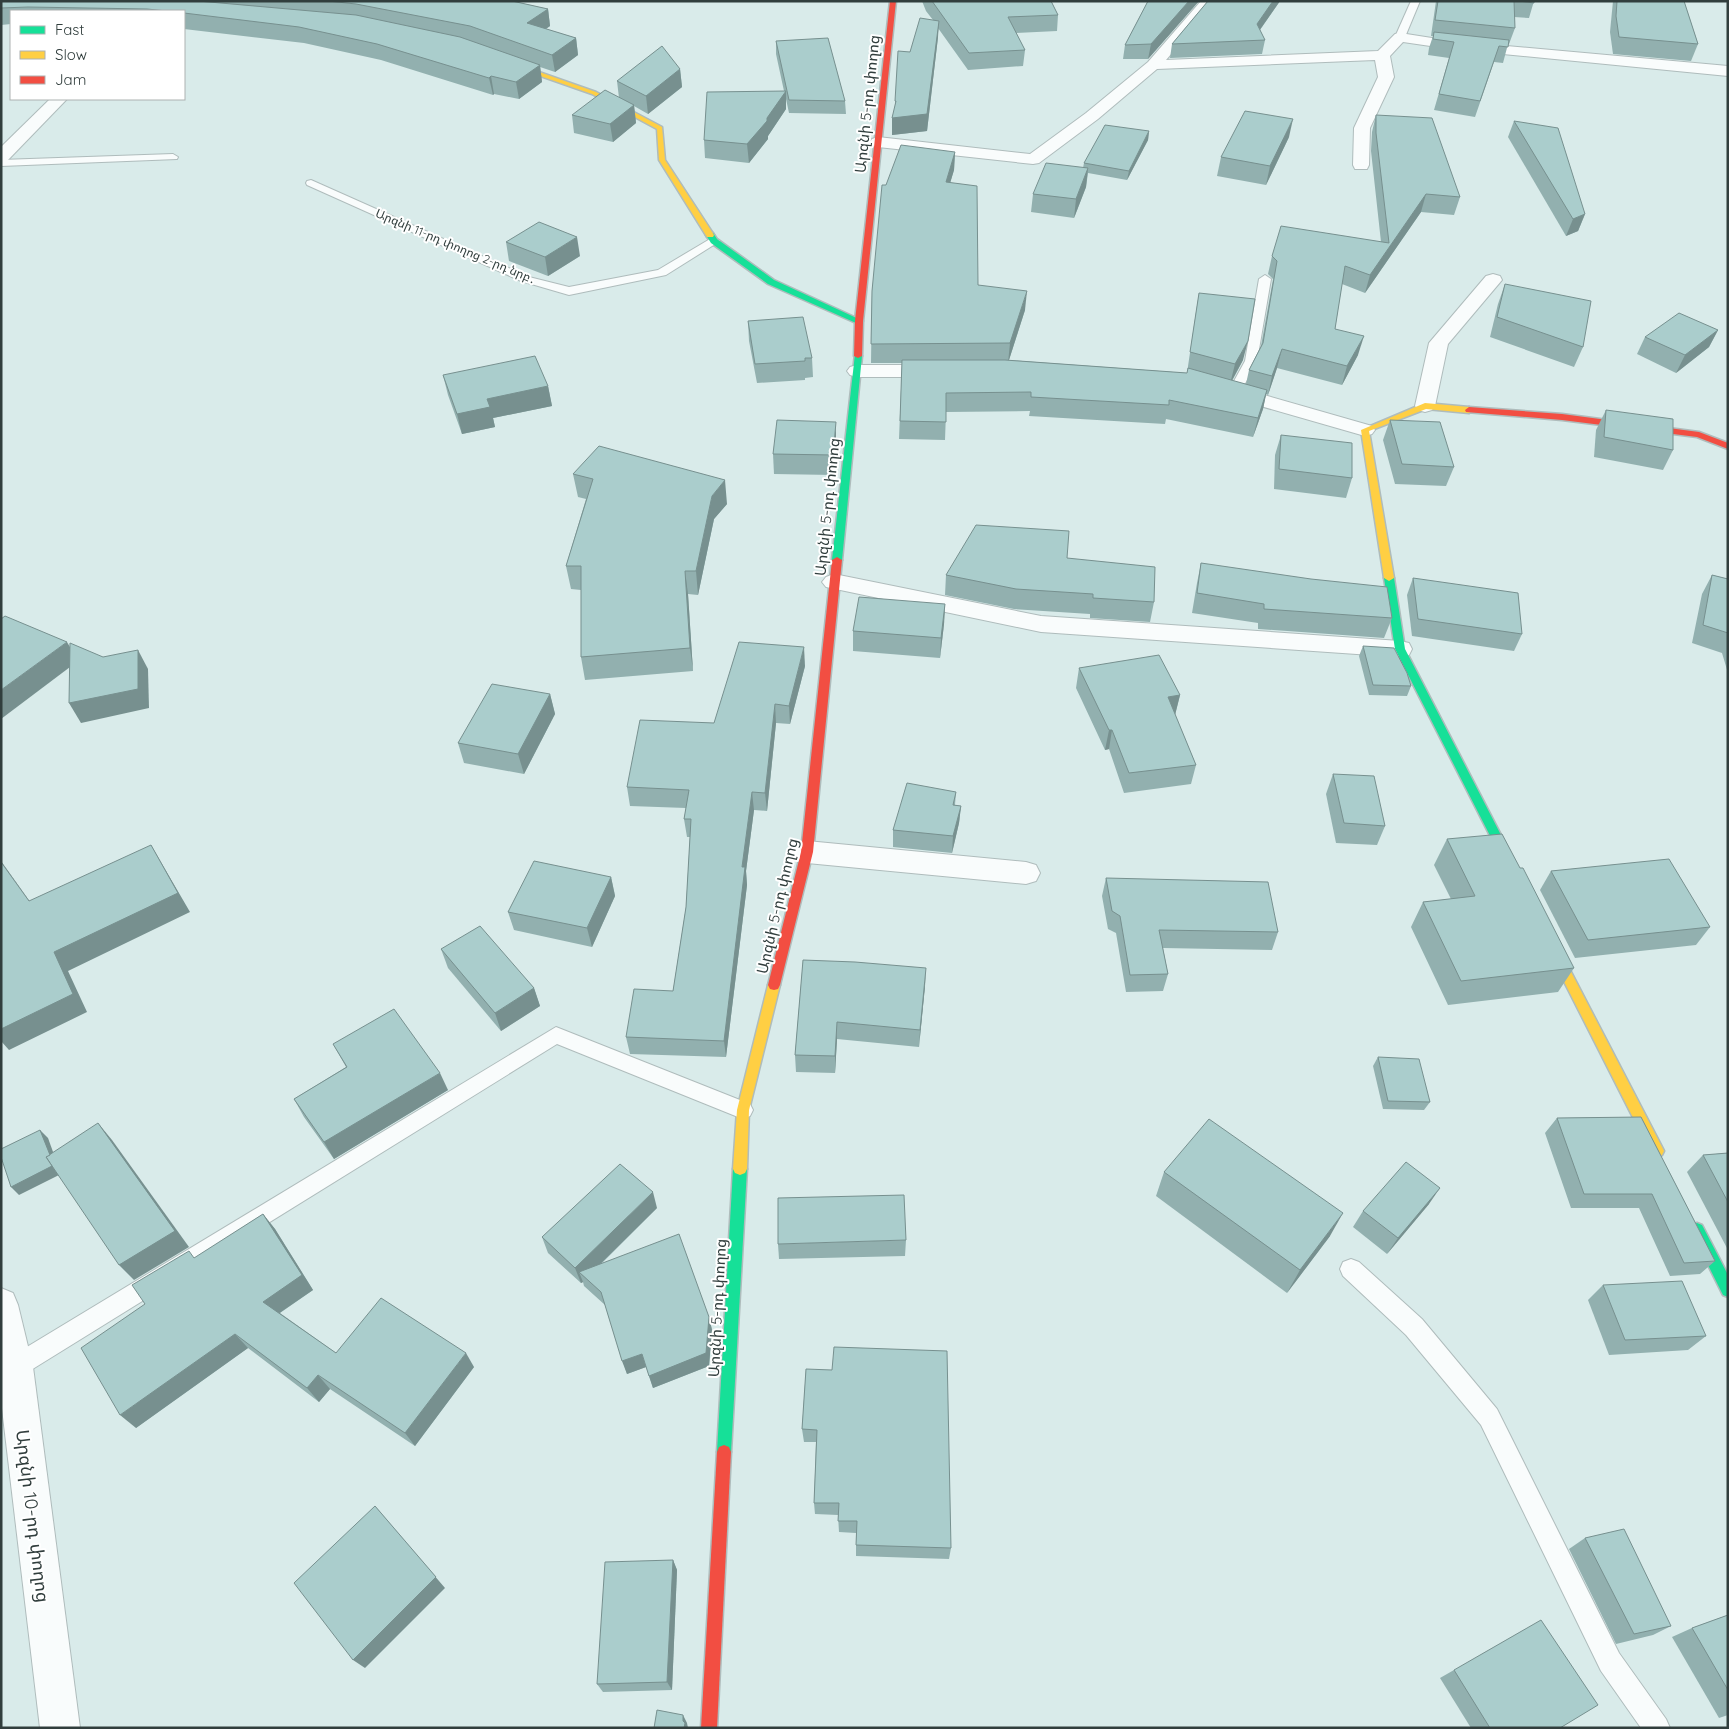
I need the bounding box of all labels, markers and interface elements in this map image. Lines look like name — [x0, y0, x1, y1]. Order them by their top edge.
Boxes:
legend — [10, 10, 185, 100]
text: Fast — [55, 20, 84, 39]
street label: Արզնի 5-րդ փողոց — [850, 34, 884, 174]
text: Slow — [55, 45, 87, 64]
text: Jam — [55, 70, 86, 89]
street label: Արզնի 11-րդ փողոց 2-րդ նրբ․ — [373, 205, 539, 287]
street label: Արզնի 5-րդ փողոց — [810, 437, 844, 577]
street label: Արզնի 5-րդ փողոց — [752, 836, 802, 976]
street label: Արզնի 5-րդ փողոց — [704, 1238, 730, 1378]
street label: Արզնի 10-րդ փողոց — [11, 1428, 55, 1604]

